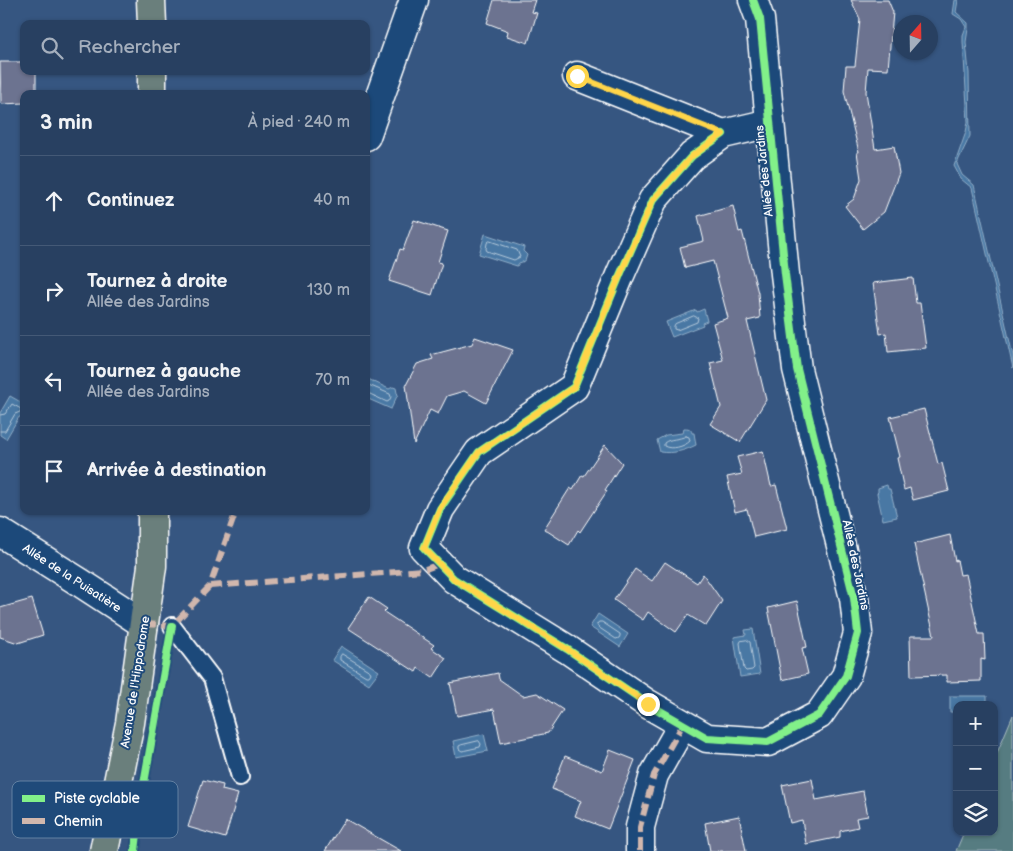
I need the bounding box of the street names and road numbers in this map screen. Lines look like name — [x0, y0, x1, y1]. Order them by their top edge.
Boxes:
street label: Allée des Jardins — [752, 124, 777, 217]
street label: Allée des Jardins — [839, 519, 872, 612]
street label: Allée de la Puisatière — [20, 541, 124, 616]
street label: Avenue de l'Hippodrome — [118, 615, 153, 749]

